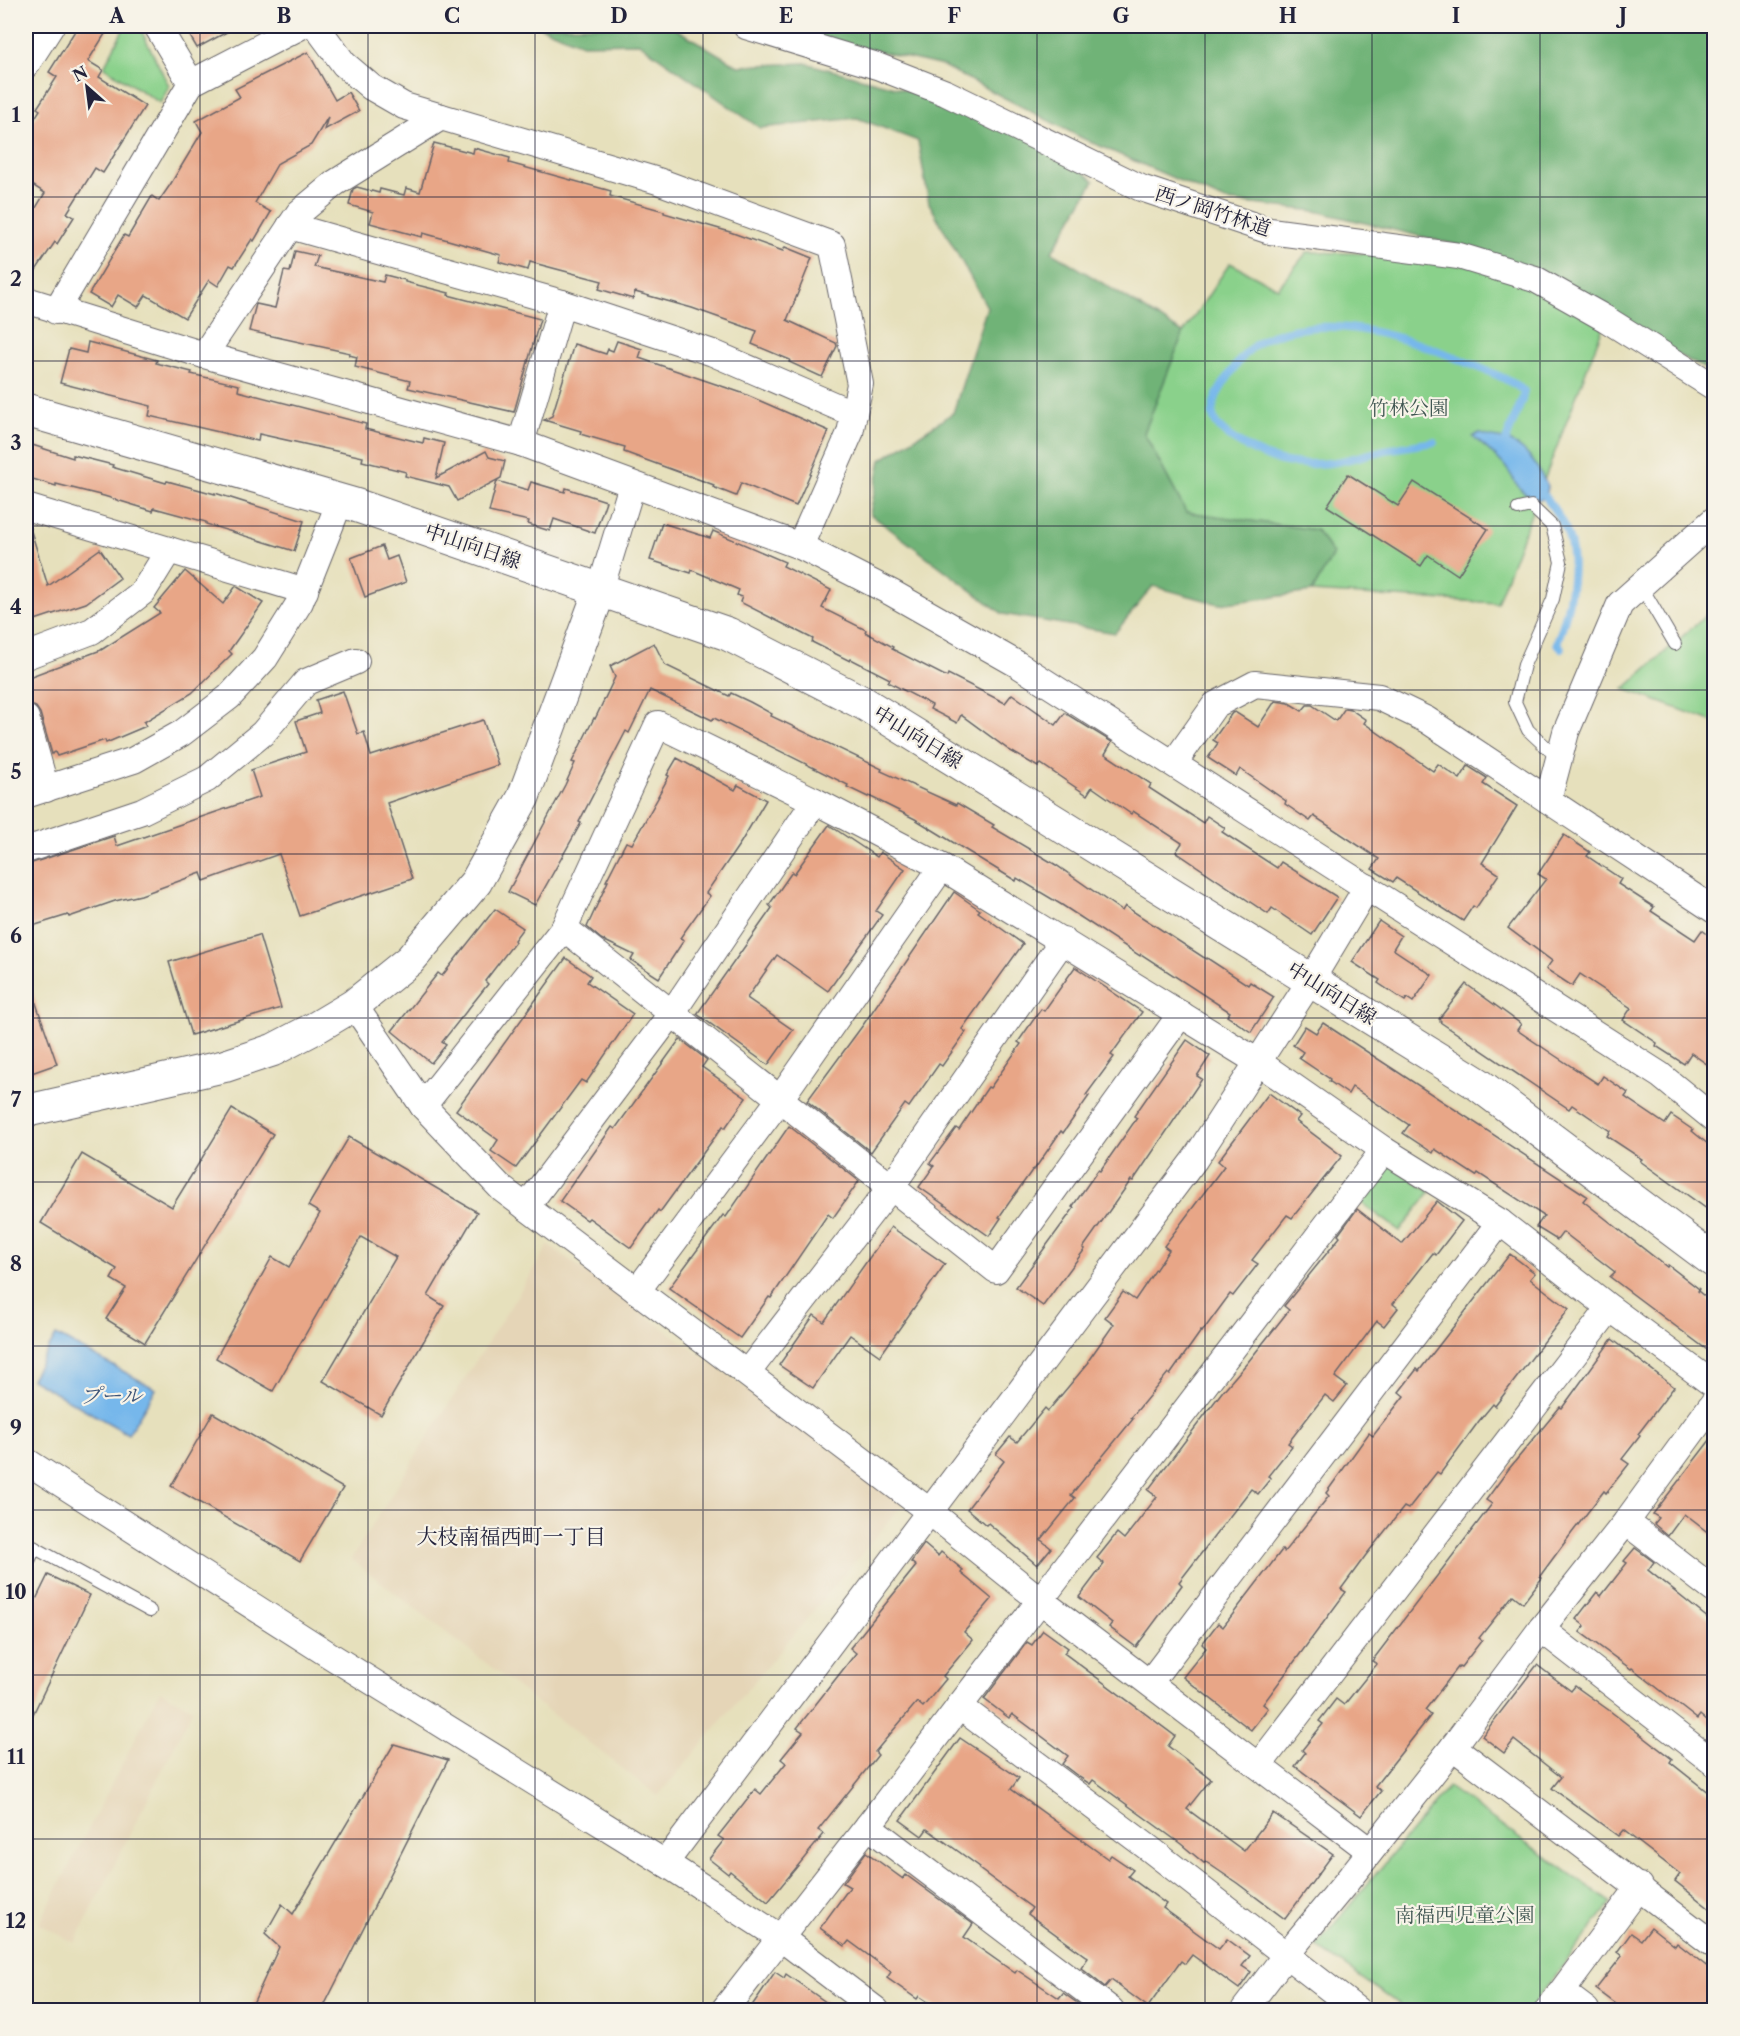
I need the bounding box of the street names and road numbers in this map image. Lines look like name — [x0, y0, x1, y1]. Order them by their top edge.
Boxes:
street label: 西ノ岡竹林道 — [1152, 181, 1274, 241]
street label: 中山向日線 — [422, 518, 524, 574]
street label: 中山向日線 — [869, 700, 967, 774]
street label: 中山向日線 — [1283, 956, 1381, 1030]

